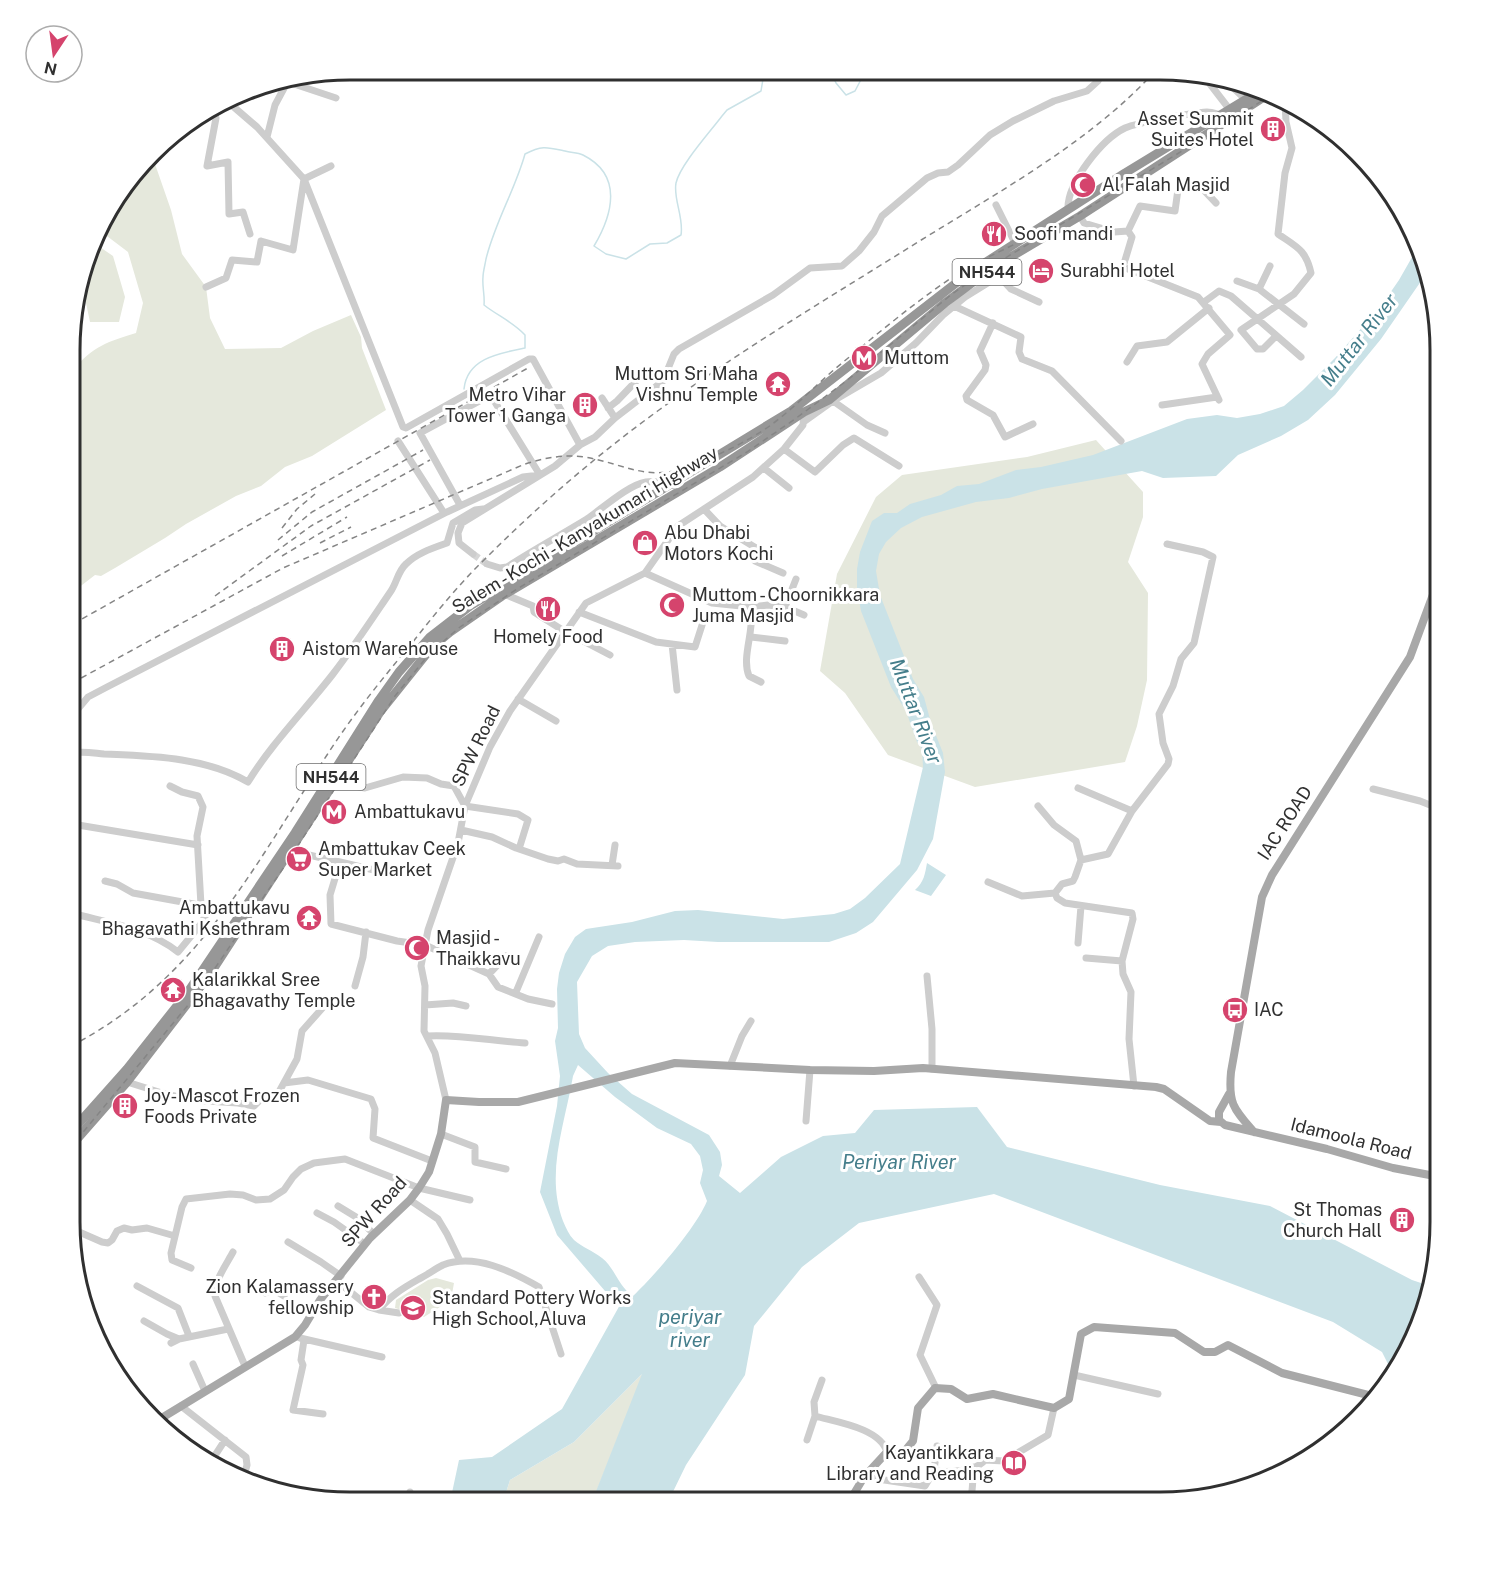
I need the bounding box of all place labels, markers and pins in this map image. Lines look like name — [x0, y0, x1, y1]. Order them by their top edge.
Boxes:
place label: Asset Summit Suites Hotel — [1137, 108, 1254, 150]
building icon: Asset Summit Suites Hotel — [1258, 114, 1288, 144]
mosque icon: Al Falah Masjid — [1068, 170, 1098, 200]
place label: Al Falah Masjid — [1102, 174, 1230, 195]
restaurant icon: Soofi mandi — [979, 219, 1009, 249]
place label: Soofi mandi — [1014, 223, 1113, 244]
hotel icon: Surabhi Hotel — [1026, 256, 1056, 286]
place label: Surabhi Hotel — [1060, 260, 1175, 281]
metro station icon: Muttom — [849, 343, 879, 373]
place label: Muttom — [884, 347, 949, 368]
place label: Muttom Sri Maha Vishnu Temple — [615, 363, 758, 405]
temple icon: Muttom Sri Maha Vishnu Temple — [763, 369, 793, 399]
place label: Metro Vihar Tower 1 Ganga — [445, 384, 566, 426]
building icon: Metro Vihar Tower 1 Ganga — [570, 390, 600, 420]
place label: Abu Dhabi Motors Kochi — [664, 522, 773, 564]
shop icon: Abu Dhabi Motors Kochi — [630, 528, 660, 558]
place label: Muttom - Choornikkara Juma Masjid — [692, 584, 879, 626]
mosque icon: Muttom - Choornikkara Juma Masjid — [657, 590, 687, 620]
restaurant icon: Homely Food — [533, 594, 563, 624]
place label: Homely Food — [493, 626, 603, 647]
building icon: Aistom Warehouse — [267, 634, 297, 664]
place label: Aistom Warehouse — [302, 638, 458, 659]
metro station icon: Ambattukavu — [319, 797, 349, 827]
place label: Ambattukavu — [354, 801, 465, 822]
place label: Ambattukav Ceek Super Market — [318, 838, 466, 880]
supermarket icon: Ambattukav Ceek Super Market — [284, 844, 314, 874]
place label: Ambattukavu Bhagavathi Kshethram — [101, 897, 290, 939]
temple icon: Ambattukavu Bhagavathi Kshethram — [294, 903, 324, 933]
place label: Masjid - Thaikkavu — [436, 927, 521, 969]
mosque icon: Masjid - Thaikkavu — [402, 933, 432, 963]
place label: Kalarikkal Sree Bhagavathy Temple — [192, 969, 356, 1011]
temple icon: Kalarikkal Sree Bhagavathy Temple — [158, 975, 188, 1005]
bus stop icon: IAC — [1220, 995, 1250, 1025]
place label: IAC — [1254, 999, 1284, 1020]
place label: Joy-Mascot Frozen Foods Private — [144, 1085, 300, 1127]
building icon: Joy-Mascot Frozen Foods Private — [110, 1091, 140, 1121]
place label: St Thomas Church Hall — [1283, 1199, 1382, 1241]
building icon: St Thomas Church Hall — [1387, 1205, 1417, 1235]
place label: Zion Kalamassery fellowship — [205, 1276, 354, 1318]
church icon: Zion Kalamassery fellowship — [359, 1282, 389, 1312]
place label: Standard Pottery Works High School,Aluva — [432, 1287, 631, 1329]
school or university icon: Standard Pottery Works High School,Aluva — [398, 1293, 428, 1323]
place label: Kayantikkara Library and Reading — [826, 1442, 994, 1484]
library icon: Kayantikkara Library and Reading — [999, 1448, 1029, 1478]

